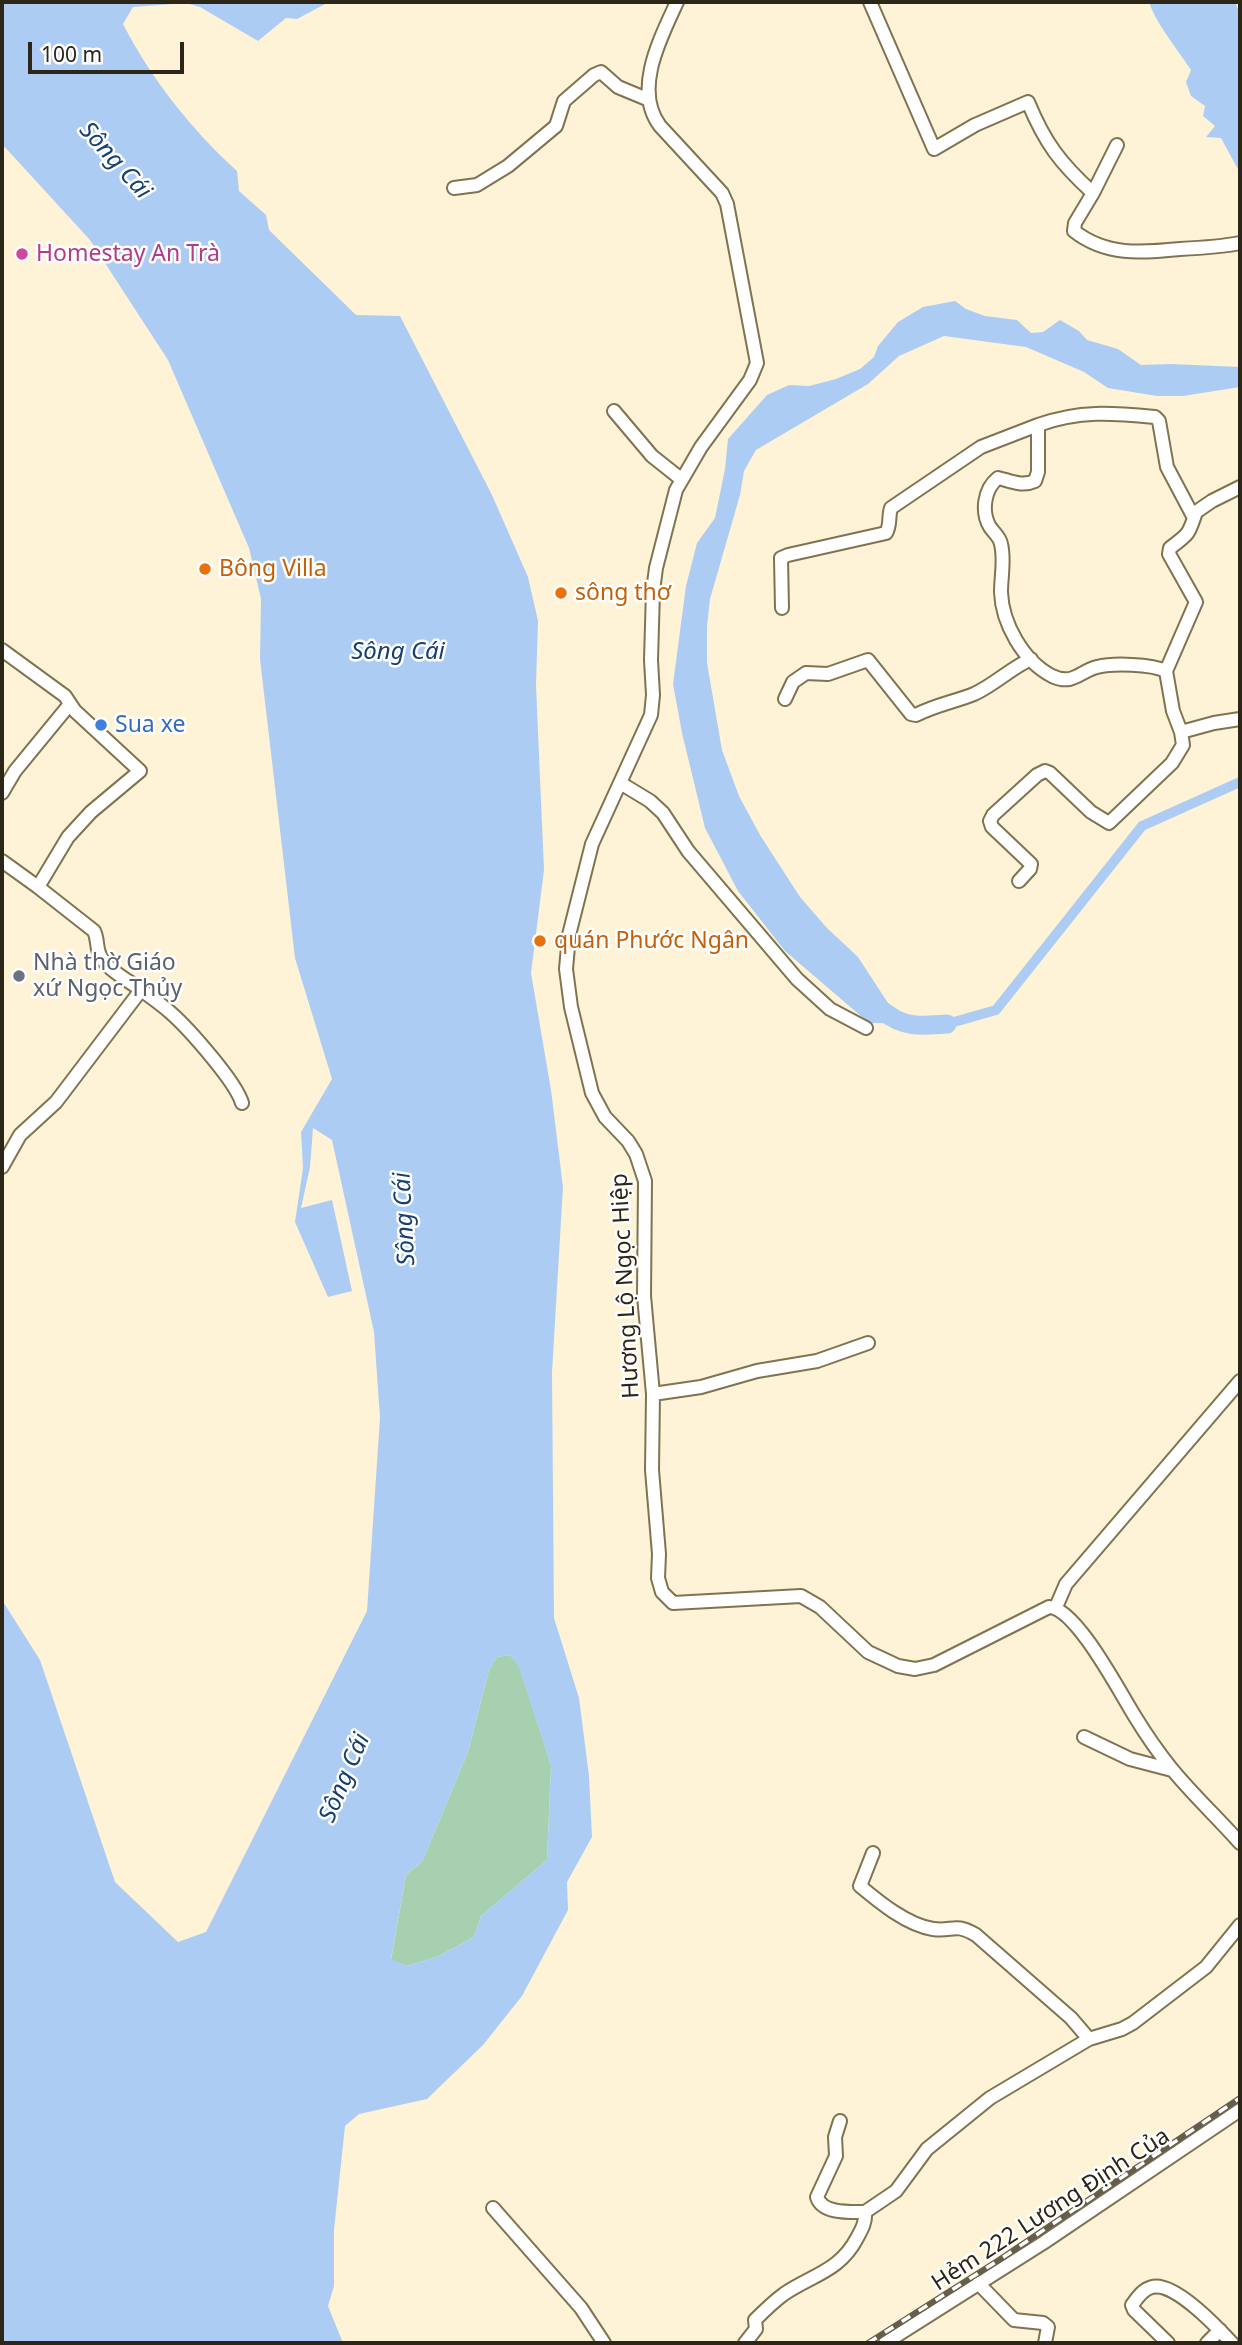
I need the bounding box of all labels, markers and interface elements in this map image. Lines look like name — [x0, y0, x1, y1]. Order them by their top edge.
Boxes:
scale bar — [32, 28, 187, 72]
text: 100 m — [41, 40, 102, 68]
water label: Sông Cái — [73, 117, 157, 205]
place label: Homestay An Trà — [36, 240, 220, 268]
marker: Homestay An Trà — [14, 246, 30, 262]
place label: Bông Villa — [219, 555, 327, 583]
marker: Bông Villa — [197, 561, 213, 577]
place label: sông thơ — [575, 579, 671, 607]
marker: sông thơ — [553, 585, 569, 601]
water label: Sông Cái — [351, 638, 445, 666]
place label: Sua xe — [115, 711, 185, 739]
marker: Sua xe — [93, 717, 109, 733]
place label: quán Phước Ngân — [554, 927, 749, 955]
marker: quán Phước Ngân — [532, 933, 548, 949]
place label: Nhà thờ Giáo xứ Ngọc Thủy — [33, 949, 182, 1003]
marker: Nhà thờ Giáo xứ Ngọc Thủy — [11, 968, 27, 984]
water label: Sông Cái — [388, 1172, 422, 1266]
street label: Hương Lộ Ngọc Hiệp — [606, 1173, 646, 1399]
water label: Sông Cái — [313, 1729, 377, 1827]
street label: Hẻm 222 Lương Định Của — [927, 2123, 1175, 2297]

